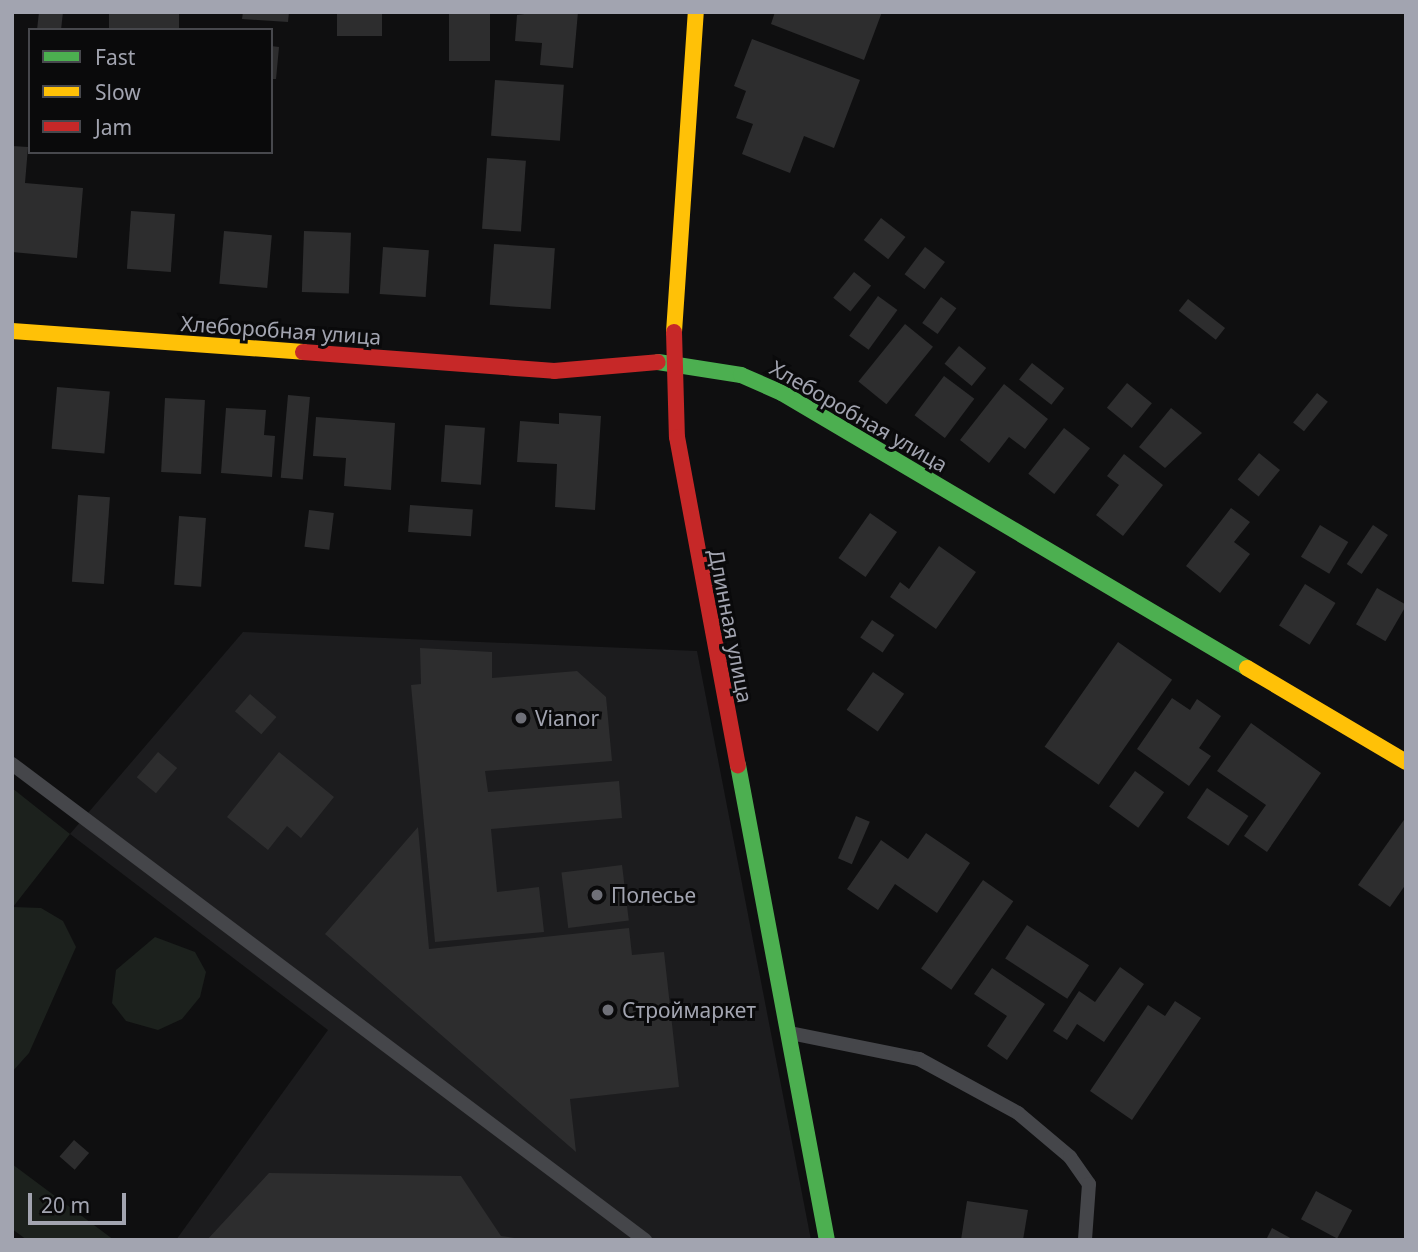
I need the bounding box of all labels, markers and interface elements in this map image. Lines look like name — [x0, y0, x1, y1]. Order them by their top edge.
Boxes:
legend — [28, 28, 273, 154]
text: Fast — [95, 43, 135, 71]
text: Slow — [95, 78, 141, 106]
text: Jam — [95, 113, 132, 141]
street label: Хлеборобная улица — [180, 310, 382, 350]
street label: Хлеборобная улица — [766, 355, 952, 477]
street label: Длинная улица — [704, 547, 758, 705]
place label: Vianor — [535, 705, 599, 731]
marker: Vianor — [513, 710, 529, 726]
place label: Полесье — [611, 882, 696, 908]
marker: Полесье — [589, 887, 605, 903]
place label: Строймаркет — [622, 997, 756, 1023]
marker: Строймаркет — [600, 1002, 616, 1018]
scale bar — [32, 1178, 130, 1222]
text: 20 m — [41, 1191, 90, 1219]

